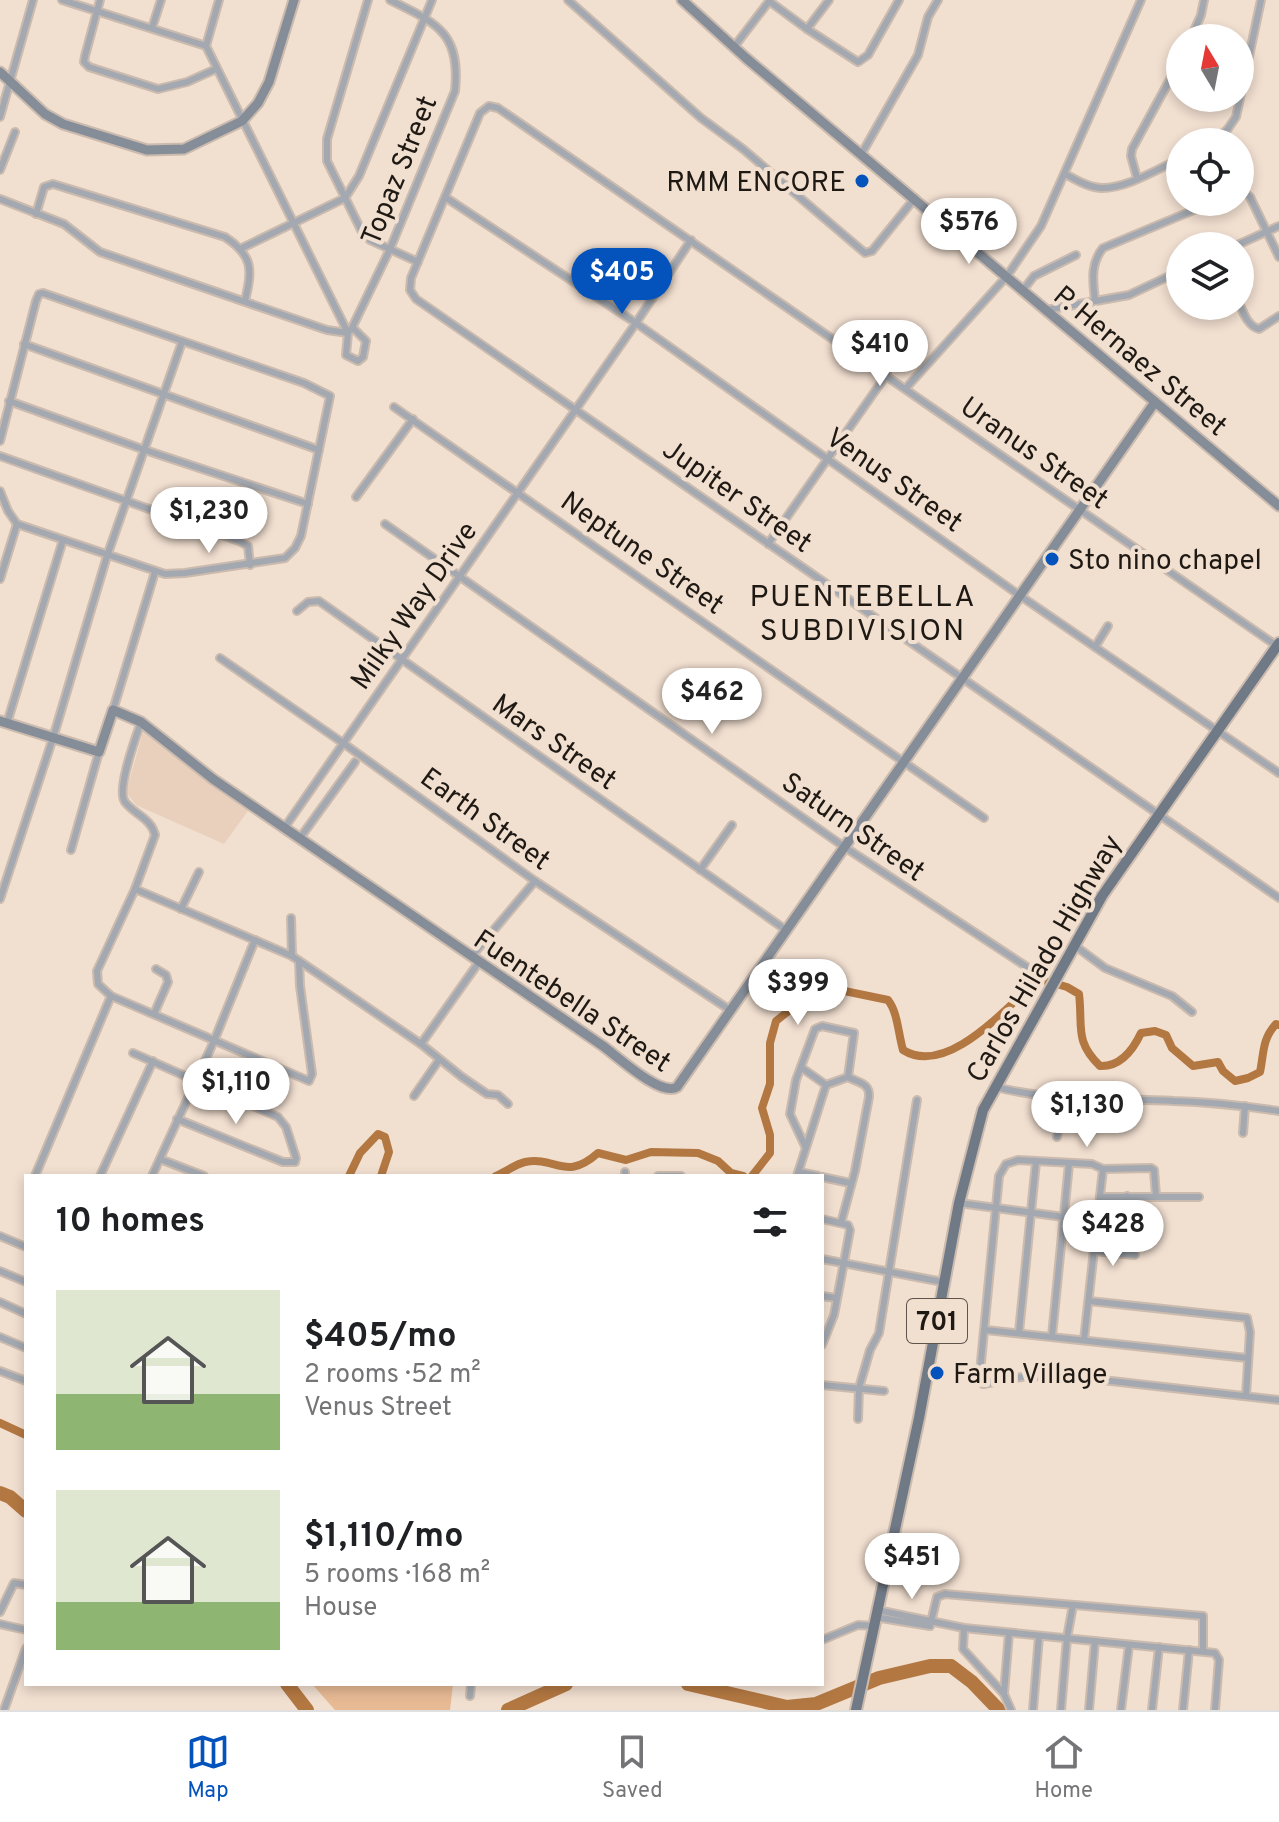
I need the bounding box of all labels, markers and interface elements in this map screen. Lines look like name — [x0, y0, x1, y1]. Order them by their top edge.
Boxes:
north arrow — [1166, 24, 1254, 112]
map controls — [1166, 24, 1254, 320]
street label: Topaz Street — [354, 91, 447, 251]
button: locate — [1166, 128, 1254, 216]
place label: RMM ENCORE — [666, 166, 846, 202]
marker: RMM ENCORE — [853, 172, 871, 190]
pin: $576 — [922, 198, 1016, 266]
text: $576 — [939, 207, 999, 240]
button: layers — [1166, 232, 1254, 320]
pin: $405 — [575, 248, 669, 316]
text: $405 — [589, 257, 655, 290]
street label: P. Hernaez Street — [1045, 279, 1233, 446]
pin: $410 — [833, 320, 927, 388]
text: $410 — [850, 329, 910, 362]
street label: Uranus Street — [952, 390, 1114, 519]
street label: Venus Street — [818, 421, 969, 542]
street label: Jupiter Street — [655, 433, 818, 562]
street label: Neptune Street — [553, 485, 730, 624]
pin: $1,230 — [144, 487, 274, 555]
text: $1,230 — [168, 496, 250, 529]
street label: Milky Way Drive — [344, 516, 487, 698]
place label: Sto nino chapel — [1068, 544, 1262, 580]
marker: Sto nino chapel — [1043, 550, 1061, 568]
district label: PUENTEBELLA SUBDIVISION — [749, 580, 977, 651]
pin: $462 — [665, 668, 759, 736]
text: $462 — [680, 677, 744, 710]
street label: Mars Street — [484, 687, 623, 800]
street label: Earth Street — [412, 761, 557, 880]
street label: Saturn Street — [774, 766, 931, 891]
street label: Carlos Hilado Highway — [960, 829, 1131, 1090]
street label: Fuentebella Street — [466, 923, 677, 1082]
pin: $399 — [751, 959, 845, 1027]
text: $399 — [766, 968, 830, 1001]
pin: $1,110 — [171, 1058, 301, 1126]
text: $1,110 — [201, 1067, 271, 1100]
pin: $1,130 — [1022, 1081, 1152, 1149]
text: $1,130 — [1049, 1090, 1125, 1123]
icon: filters — [748, 1200, 792, 1244]
pin: $428 — [1066, 1200, 1160, 1268]
text: 10 homes — [56, 1201, 205, 1244]
text: $428 — [1081, 1209, 1145, 1242]
road number: 701 — [907, 1299, 967, 1343]
text: $405/mo — [304, 1316, 457, 1359]
icon: home — [120, 1322, 216, 1418]
place label: Farm Village — [953, 1358, 1107, 1394]
text: 2 rooms · 52 m² — [304, 1359, 481, 1392]
marker: Farm Village — [928, 1364, 946, 1382]
text: Venus Street — [304, 1392, 452, 1425]
text: $1,110/mo — [304, 1516, 464, 1559]
icon: home — [120, 1522, 216, 1618]
pin: $451 — [865, 1533, 959, 1601]
text: $451 — [883, 1542, 941, 1575]
text: 5 rooms · 168 m² — [304, 1559, 490, 1592]
text: House — [304, 1592, 377, 1625]
tab: Map — [186, 1730, 230, 1805]
tab: Saved — [602, 1730, 663, 1805]
tab: Home — [1035, 1730, 1093, 1805]

